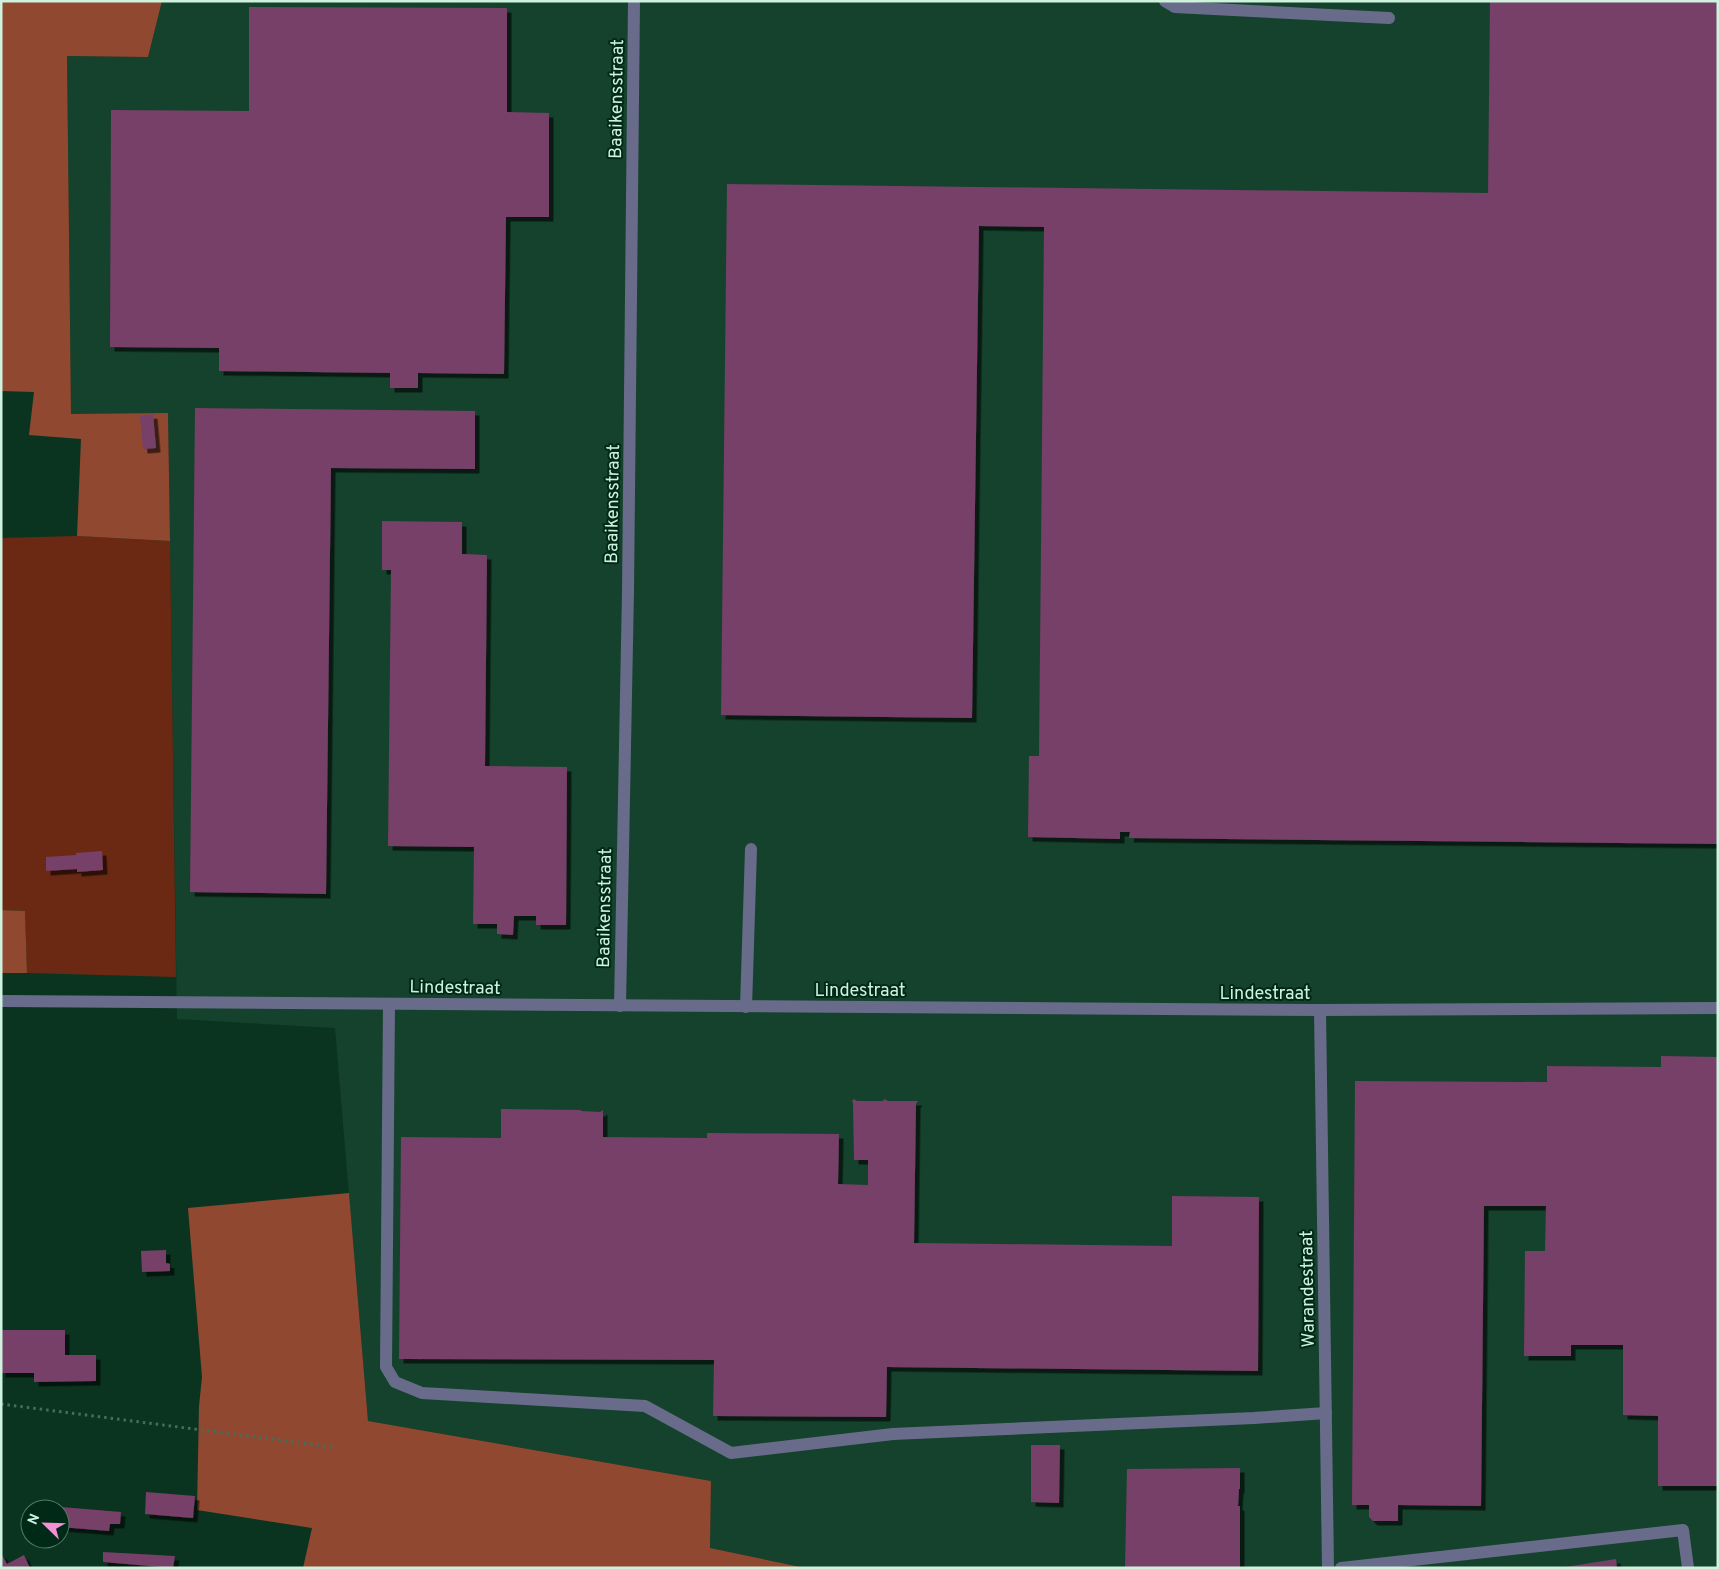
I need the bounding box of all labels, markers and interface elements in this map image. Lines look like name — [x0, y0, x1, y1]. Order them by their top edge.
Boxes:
street label: Baaikensstraat — [605, 39, 630, 159]
street label: Baaikensstraat — [601, 444, 626, 564]
street label: Baaikensstraat — [593, 848, 618, 968]
street label: Lindestraat — [409, 976, 501, 1001]
street label: Lindestraat — [814, 980, 906, 1003]
street label: Lindestraat — [1219, 983, 1311, 1006]
street label: Warandestraat — [1296, 1230, 1321, 1348]
north arrow — [20, 1499, 70, 1549]
text: N — [25, 1512, 44, 1527]

